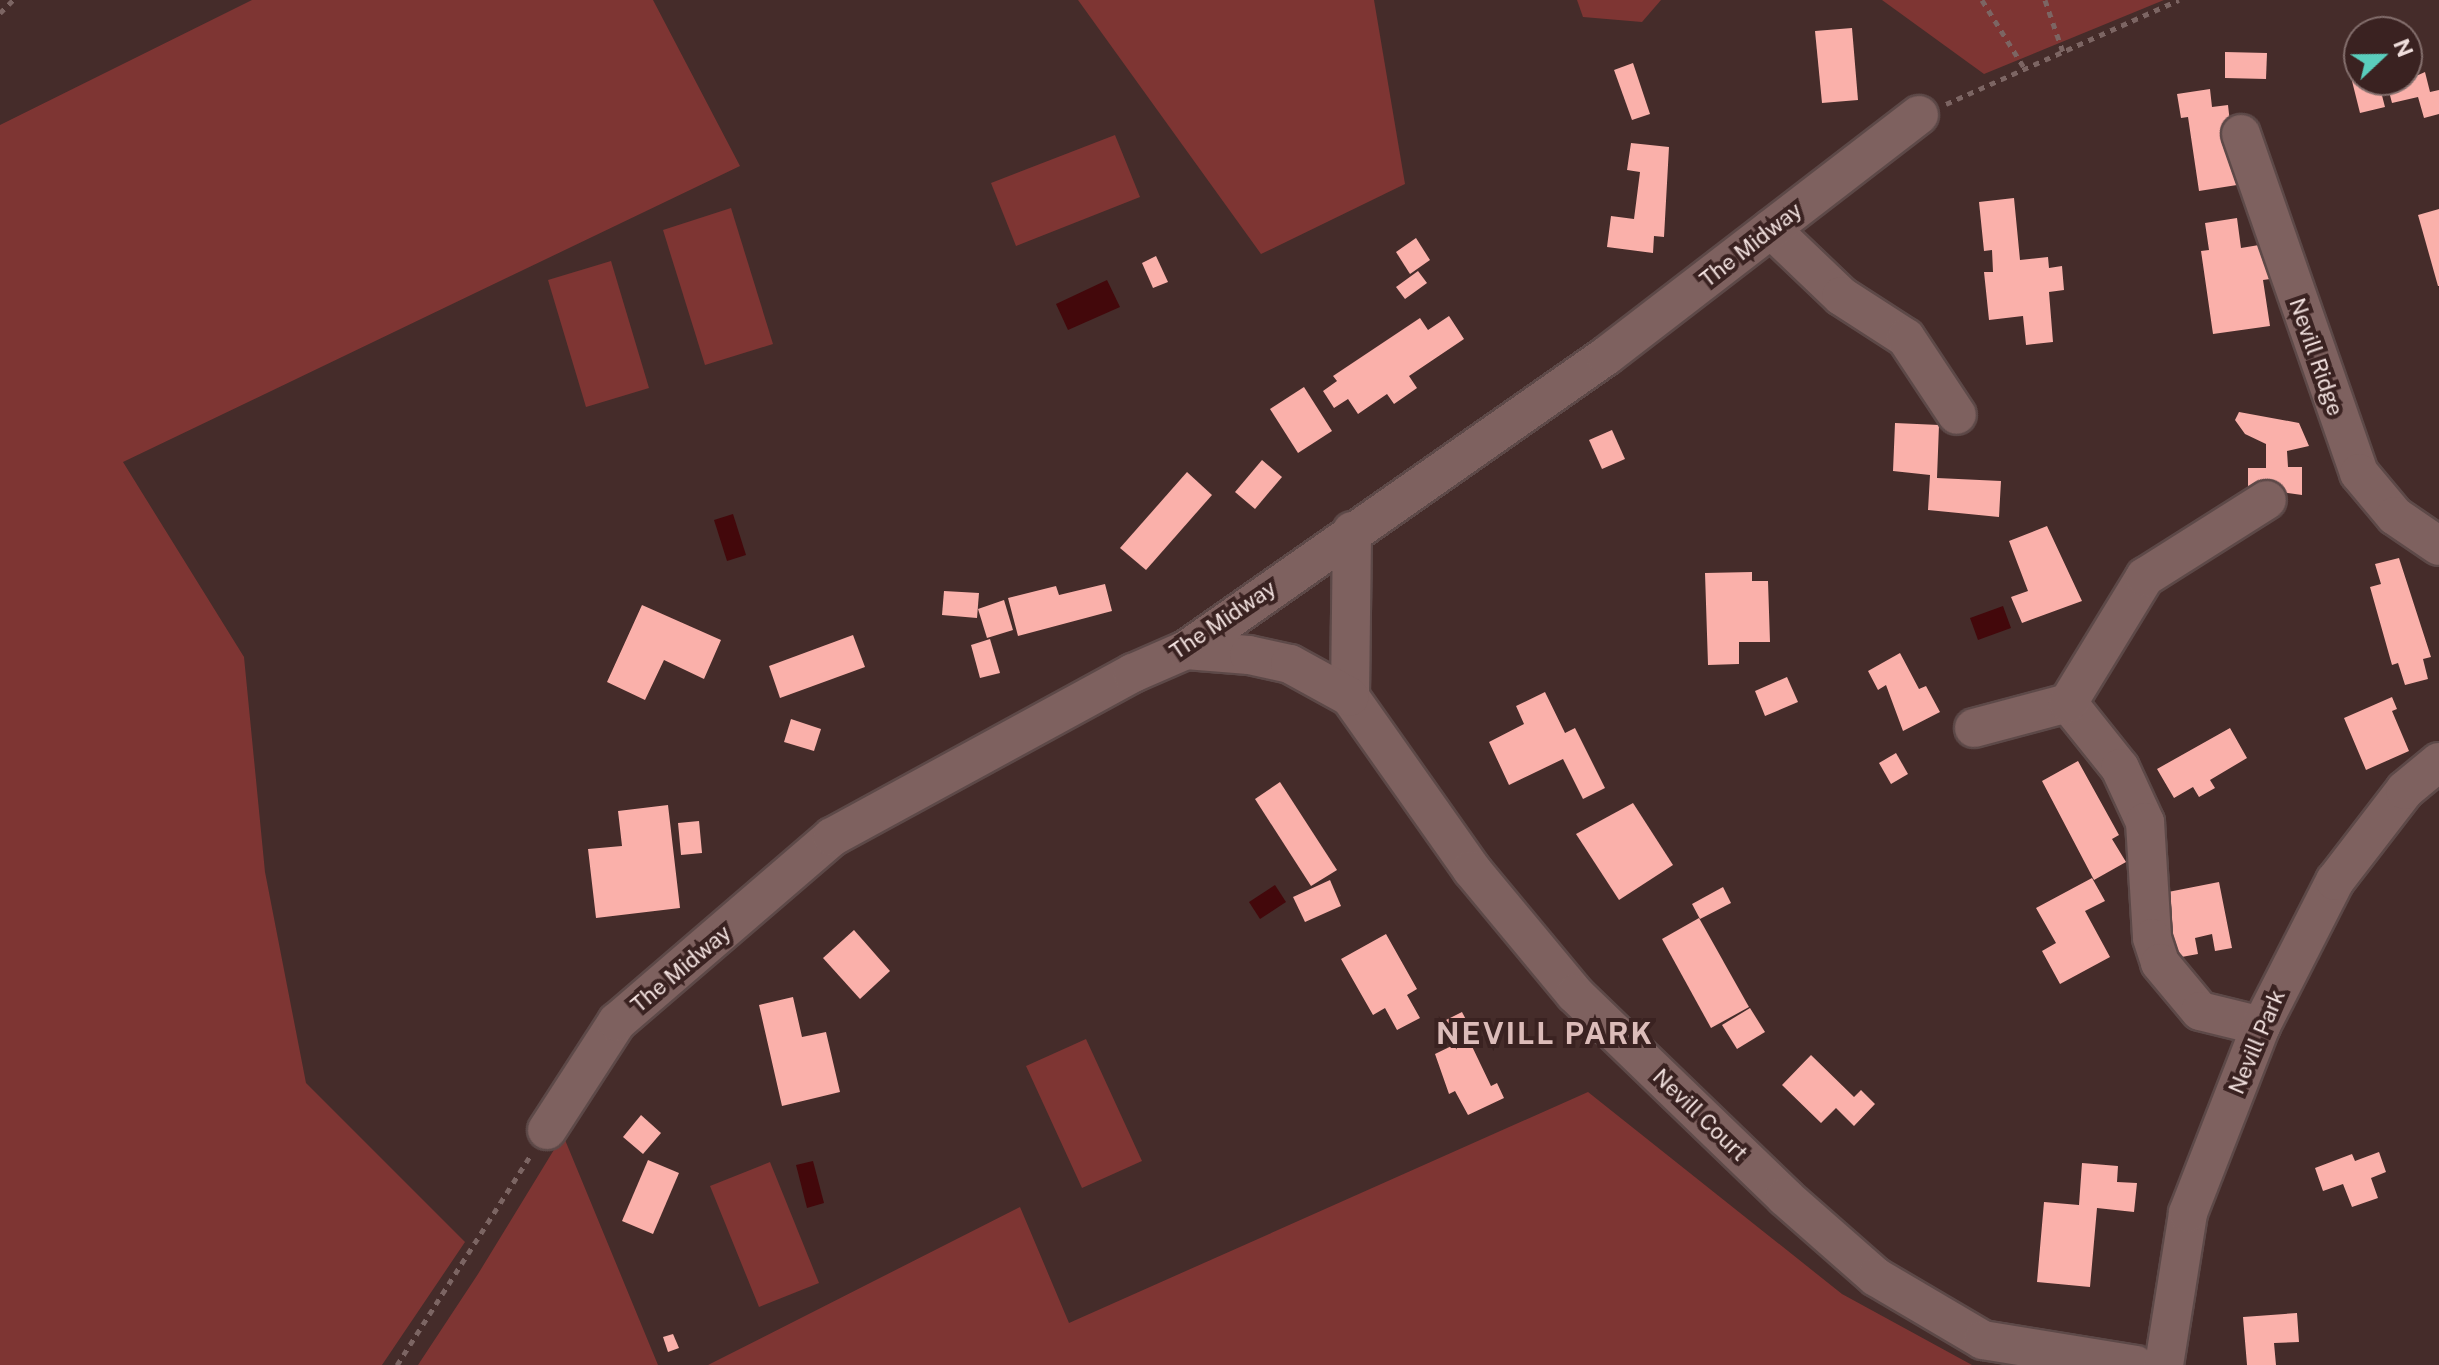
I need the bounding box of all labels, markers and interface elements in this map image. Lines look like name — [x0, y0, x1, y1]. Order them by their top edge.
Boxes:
north arrow — [2343, 16, 2423, 96]
text: N — [2388, 35, 2419, 61]
street label: The Midway — [1695, 197, 1807, 293]
street label: Nevill Ridge — [2284, 295, 2348, 419]
street label: The Midway — [1165, 575, 1281, 665]
street label: The Midway — [626, 920, 736, 1018]
street label: Nevill Park — [2223, 986, 2291, 1098]
district label: NEVILL PARK — [1436, 1015, 1654, 1051]
street label: Nevill Court — [1647, 1063, 1753, 1167]

